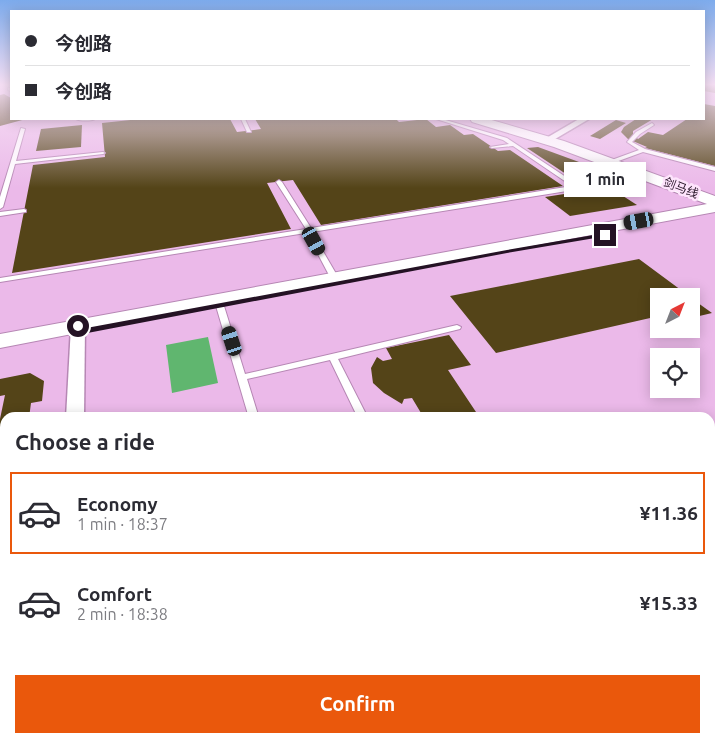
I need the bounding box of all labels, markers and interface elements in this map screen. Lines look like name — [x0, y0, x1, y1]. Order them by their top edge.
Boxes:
text: 今创路 — [55, 32, 112, 54]
text: 今创路 — [55, 80, 112, 102]
callout: 1 min — [564, 162, 646, 198]
text: 1 min — [585, 170, 625, 188]
street label: 剑马线 — [662, 175, 700, 200]
car — [622, 211, 655, 231]
car — [300, 224, 327, 258]
route end — [594, 224, 616, 246]
north arrow — [650, 288, 700, 338]
map controls — [650, 288, 700, 398]
route start — [67, 315, 89, 337]
car — [220, 324, 243, 358]
button: locate — [650, 348, 700, 398]
text: Choose a ride — [15, 429, 155, 454]
icon: car — [17, 491, 62, 536]
text: Economy — [77, 493, 158, 515]
text: ¥11.36 — [640, 502, 698, 524]
text: 1 min · 18:37 — [77, 515, 168, 533]
icon: car — [17, 581, 62, 626]
text: Comfort — [77, 583, 152, 605]
text: ¥15.33 — [640, 592, 698, 614]
text: 2 min · 18:38 — [77, 605, 168, 623]
button: Confirm — [15, 675, 700, 733]

